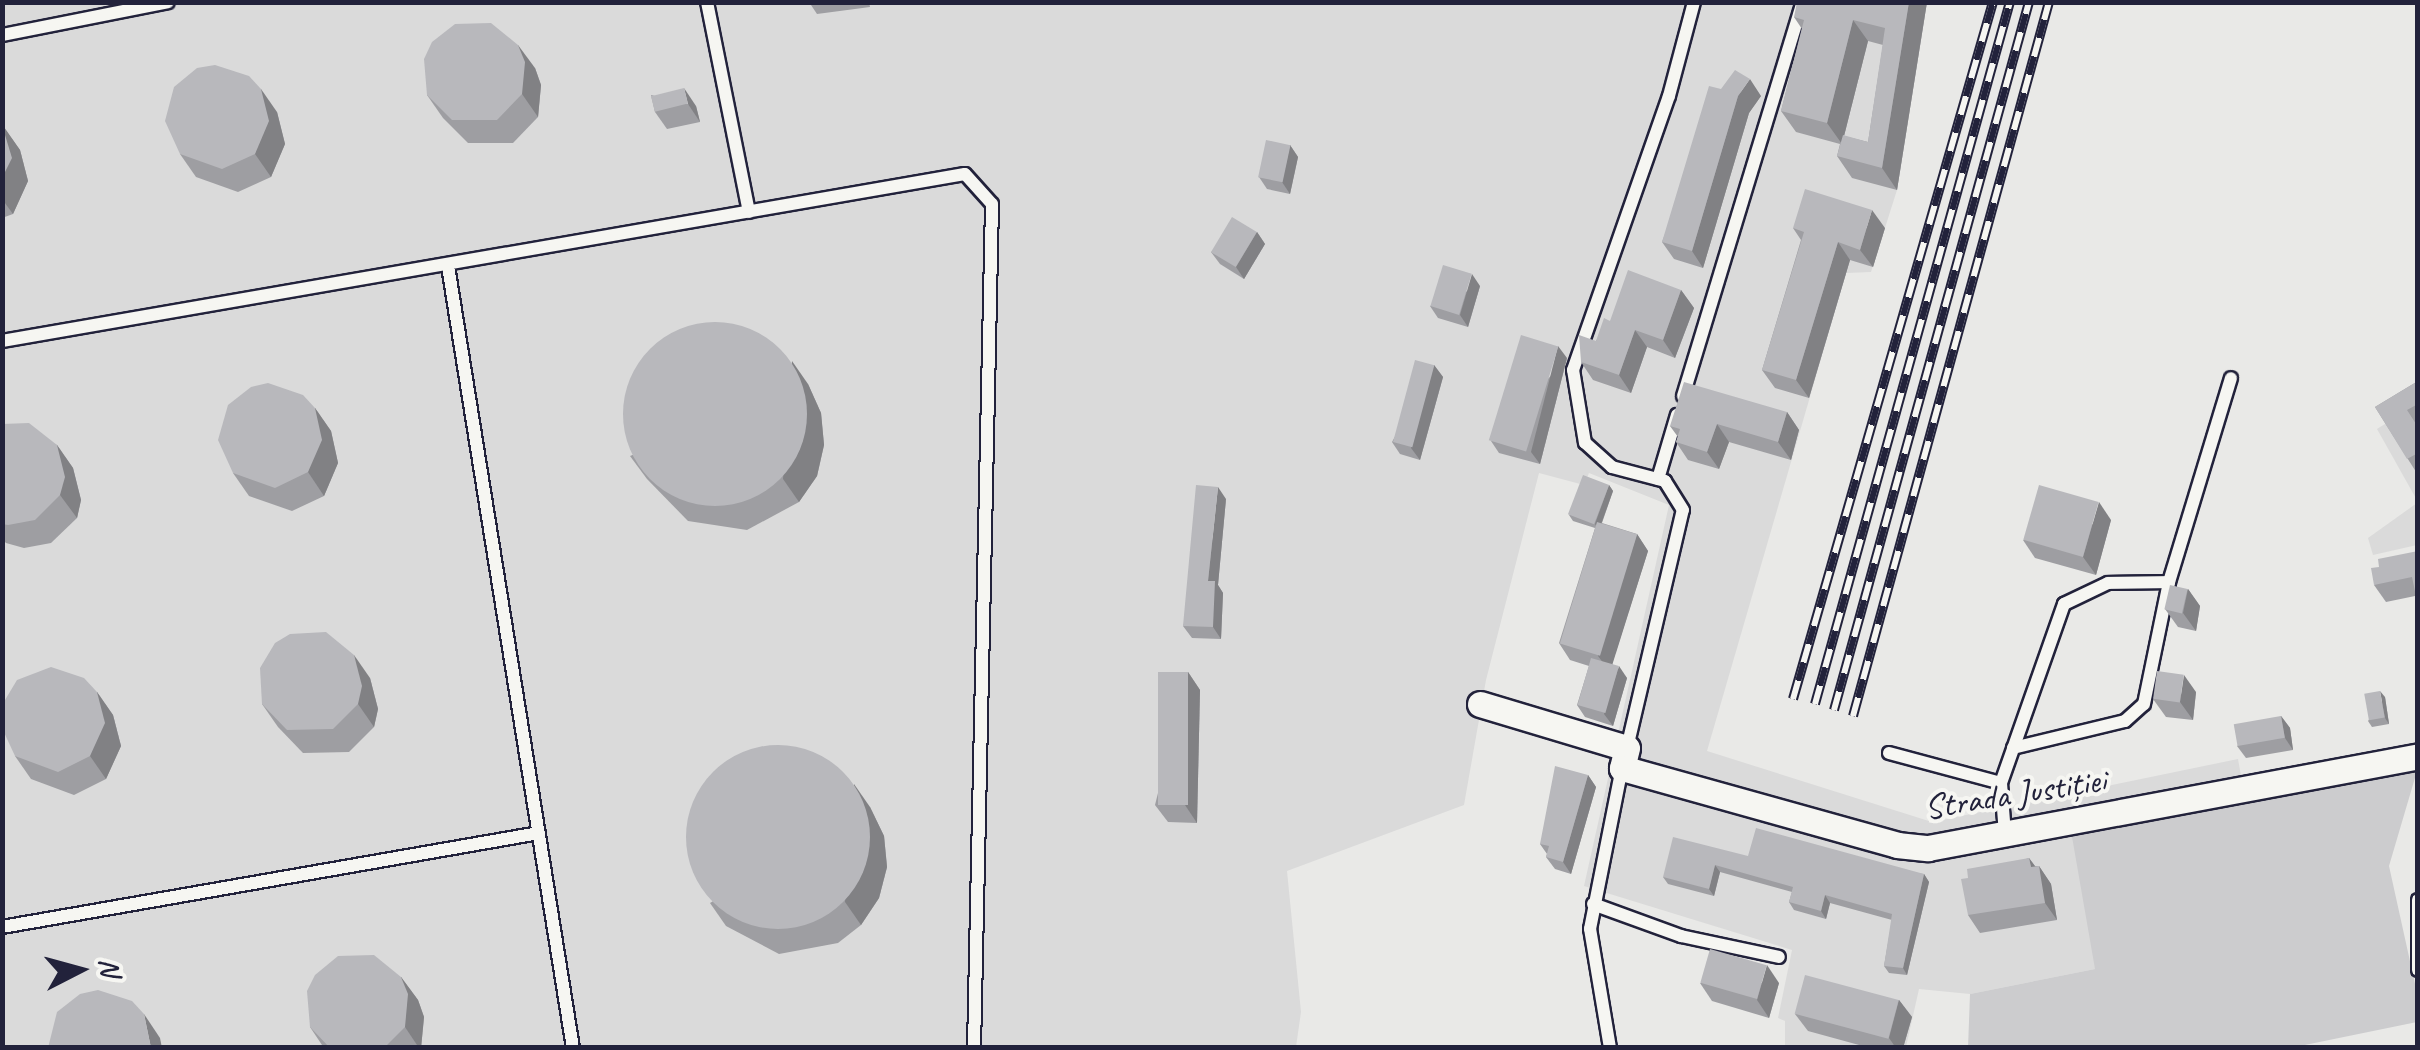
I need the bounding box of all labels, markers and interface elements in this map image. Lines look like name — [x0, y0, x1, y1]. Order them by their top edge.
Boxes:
street label: Strada Justiției — [1922, 759, 2108, 829]
north arrow — [30, 920, 130, 1020]
text: N — [92, 956, 129, 977]

